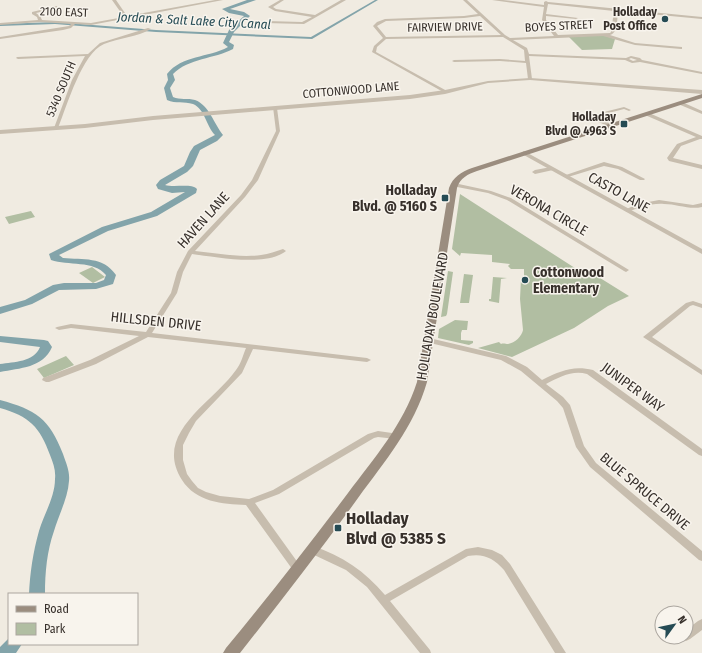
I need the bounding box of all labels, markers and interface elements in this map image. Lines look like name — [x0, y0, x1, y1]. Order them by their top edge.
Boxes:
street label: 2100 EAST — [40, 4, 89, 20]
place label: Holladay Post Office — [603, 5, 657, 33]
water label: Jordan & Salt Lake City Canal — [116, 9, 272, 32]
marker: Holladay Post Office — [660, 14, 670, 24]
street label: BOYES STREET — [524, 17, 594, 35]
street label: FAIRVIEW DRIVE — [407, 19, 483, 35]
street label: 5340 SOUTH — [43, 59, 79, 119]
street label: COTTONWOOD LANE — [302, 79, 400, 101]
place label: Holladay Blvd @ 4963 S — [545, 110, 616, 138]
marker: Holladay Blvd @ 4963 S — [619, 119, 629, 129]
street label: CASTO LANE — [585, 169, 653, 217]
street label: VERONA CIRCLE — [507, 181, 591, 240]
place label: Holladay Blvd. @ 5160 S — [352, 182, 437, 215]
street label: HAVEN LANE — [174, 188, 233, 252]
marker: Holladay Blvd. @ 5160 S — [440, 193, 450, 203]
street label: HOLLADAY BOULEVARD — [413, 251, 452, 381]
place label: Cottonwood Elementary — [533, 264, 604, 297]
marker: Cottonwood Elementary — [520, 275, 530, 285]
street label: HILLSDEN DRIVE — [110, 308, 202, 335]
street label: JUNIPER WAY — [598, 359, 667, 416]
street label: BLUE SPRUCE DRIVE — [596, 449, 693, 534]
place label: Holladay Blvd @ 5385 S — [346, 508, 446, 549]
marker: Holladay Blvd @ 5385 S — [333, 523, 343, 533]
legend — [8, 593, 138, 645]
text: Road — [44, 602, 69, 616]
north arrow — [654, 605, 694, 645]
text: N — [675, 614, 689, 626]
text: Park — [44, 622, 66, 636]

